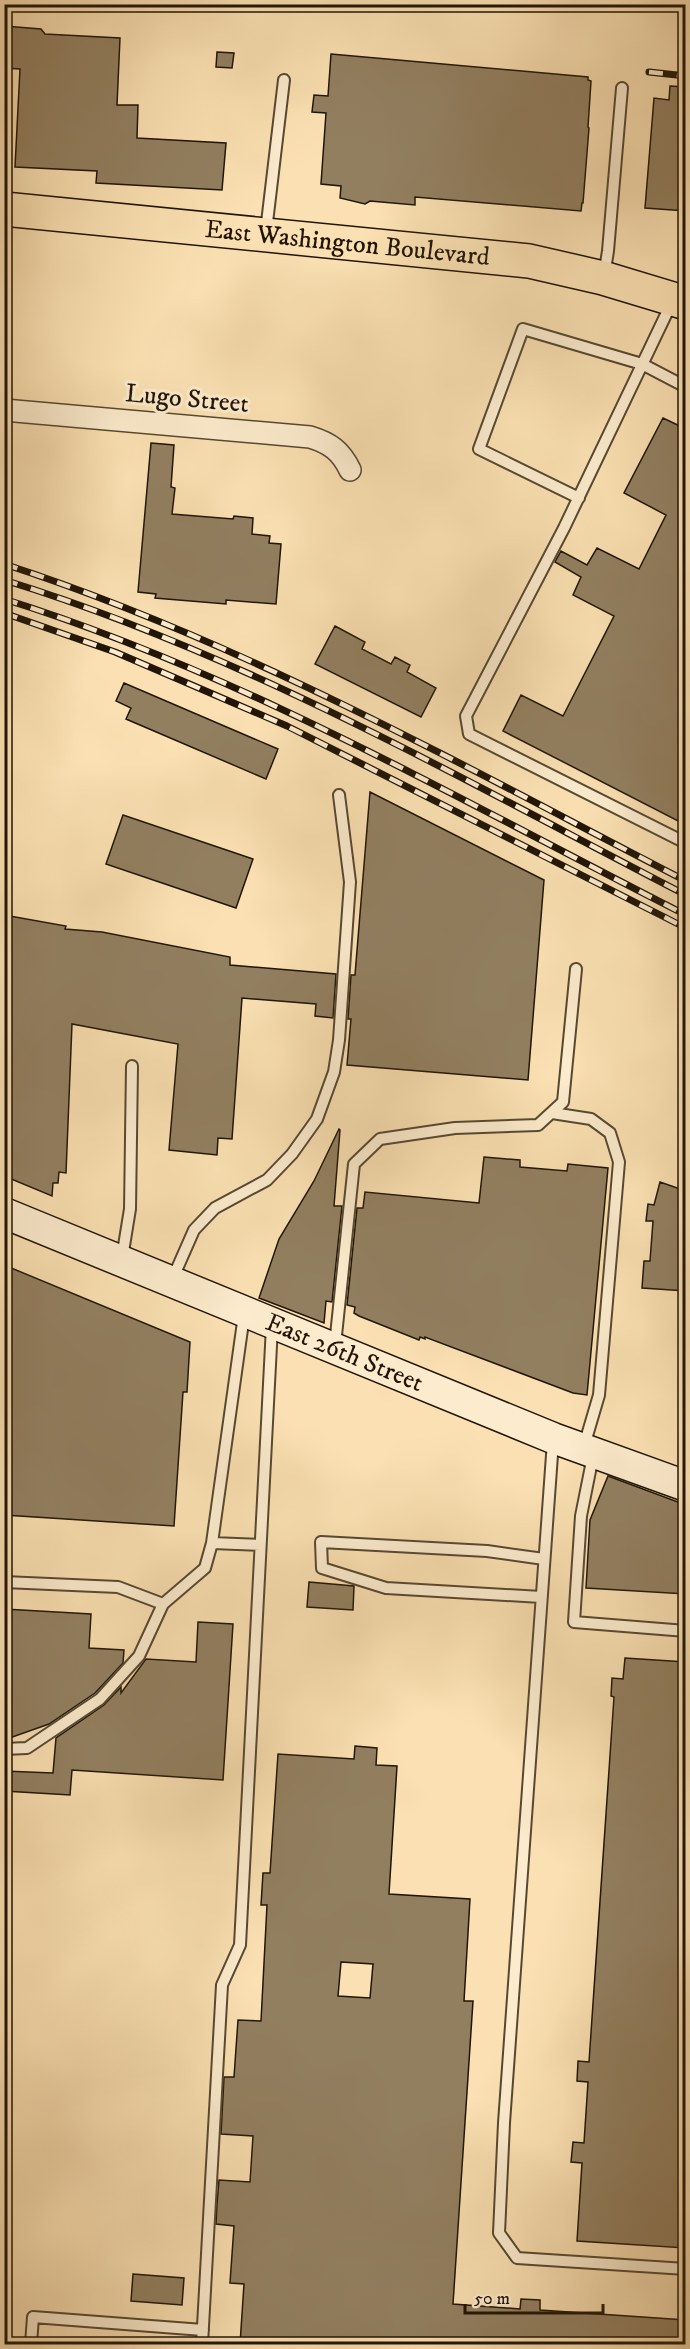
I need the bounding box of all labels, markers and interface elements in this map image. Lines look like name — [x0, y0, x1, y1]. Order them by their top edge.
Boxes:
street label: East Washington Boulevard — [203, 212, 491, 274]
street label: Lugo Street — [124, 377, 250, 421]
street label: East 26th Street — [261, 1306, 428, 1400]
scale bar — [465, 2277, 603, 2315]
text: 50 m — [474, 2288, 510, 2310]

